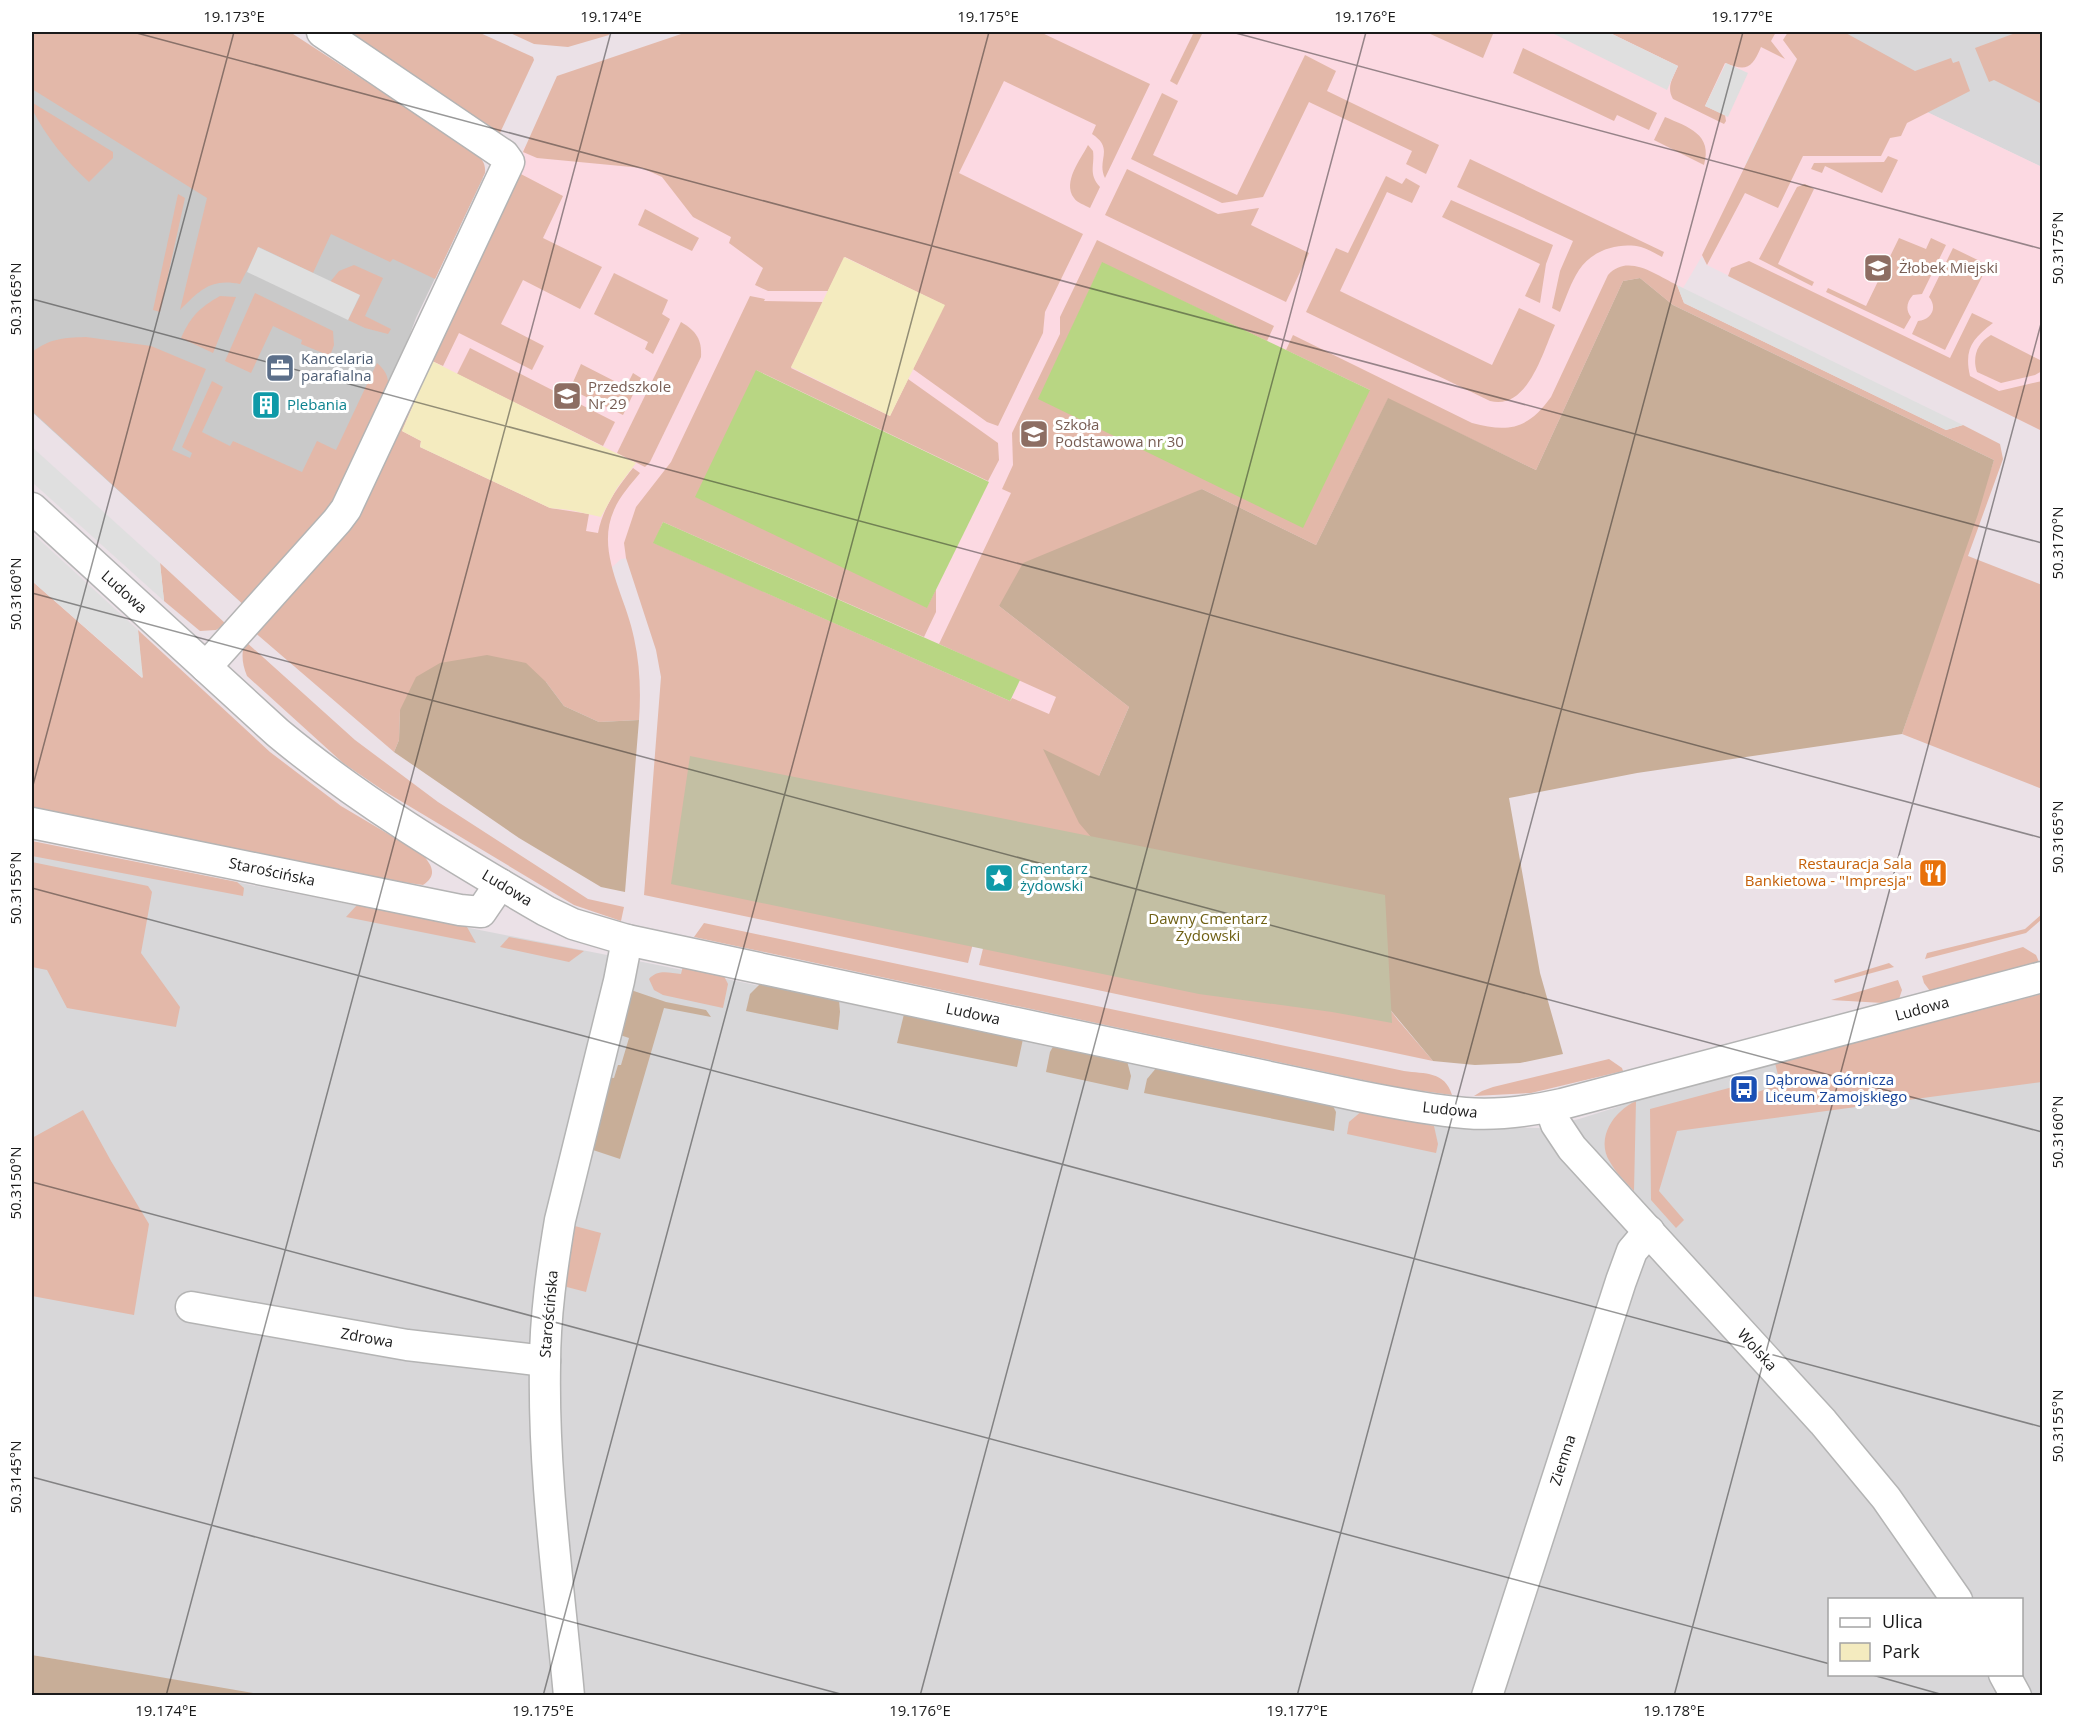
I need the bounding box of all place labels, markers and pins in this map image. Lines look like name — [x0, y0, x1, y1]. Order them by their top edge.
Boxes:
school or university icon: Żłobek Miejski — [1862, 252, 1894, 284]
place label: Żłobek Miejski — [1899, 257, 1998, 277]
place label: Kancelaria parafialna — [301, 348, 374, 385]
office icon: Kancelaria parafialna — [264, 352, 296, 384]
place label: Przedszkole Nr 29 — [588, 376, 671, 413]
school or university icon: Przedszkole Nr 29 — [551, 380, 583, 412]
building icon: Plebania — [250, 389, 282, 421]
place label: Plebania — [287, 394, 347, 414]
place label: Szkoła Podstawowa nr 30 — [1055, 414, 1184, 451]
school or university icon: Szkoła Podstawowa nr 30 — [1018, 418, 1050, 450]
place label: Restauracja Sala Bankietowa - "Impresja" — [1745, 853, 1912, 890]
restaurant icon: Restauracja Sala Bankietowa - "Impresja" — [1917, 857, 1949, 889]
place label: Cmentarz żydowski — [1020, 858, 1088, 895]
place icon: Cmentarz żydowski — [983, 862, 1015, 894]
place label: Dąbrowa Górnicza Liceum Zamojskiego — [1765, 1069, 1907, 1106]
bus stop icon: Dąbrowa Górnicza Liceum Zamojskiego — [1728, 1073, 1760, 1105]

